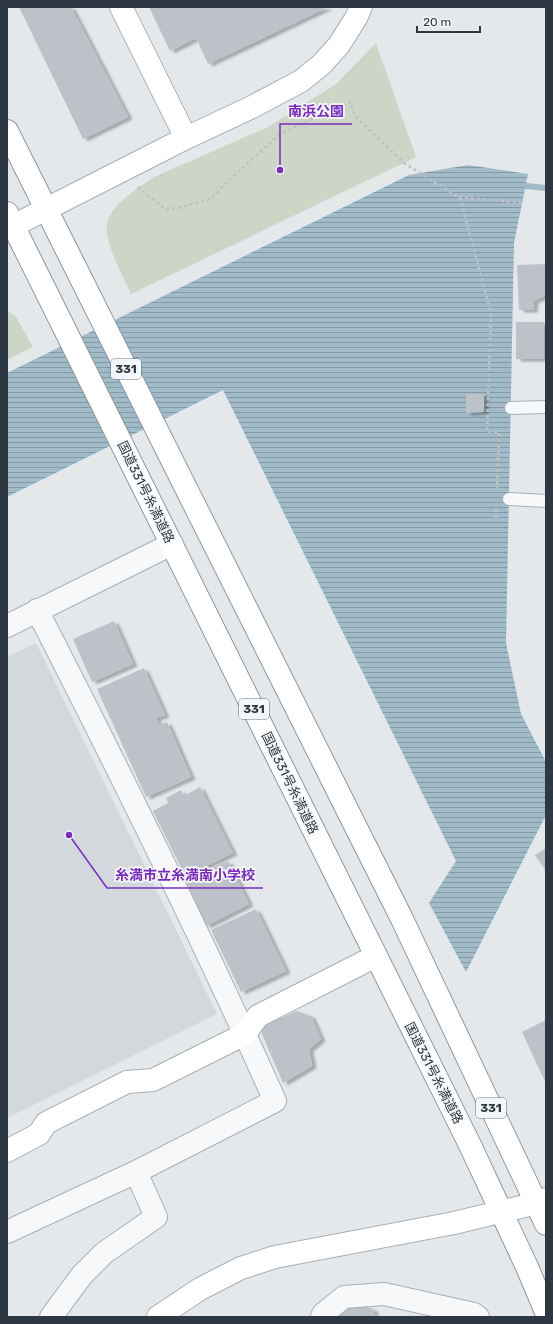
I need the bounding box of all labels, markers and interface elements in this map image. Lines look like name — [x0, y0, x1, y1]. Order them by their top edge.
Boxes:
scale bar — [417, 8, 480, 34]
text: 20 m — [423, 15, 451, 29]
callout: 南浜公園 — [280, 98, 352, 124]
text: 南浜公園 — [288, 103, 344, 120]
road number: 331 — [111, 359, 141, 379]
street label: 国道331号糸満道路 — [115, 438, 177, 546]
road number: 331 — [239, 699, 269, 719]
street label: 国道331号糸満道路 — [259, 729, 321, 837]
callout: 糸満市立糸満南小学校 — [107, 862, 263, 888]
text: 糸満市立糸満南小学校 — [115, 867, 255, 884]
street label: 国道331号糸満道路 — [402, 1020, 466, 1126]
road number: 331 — [476, 1098, 506, 1118]

